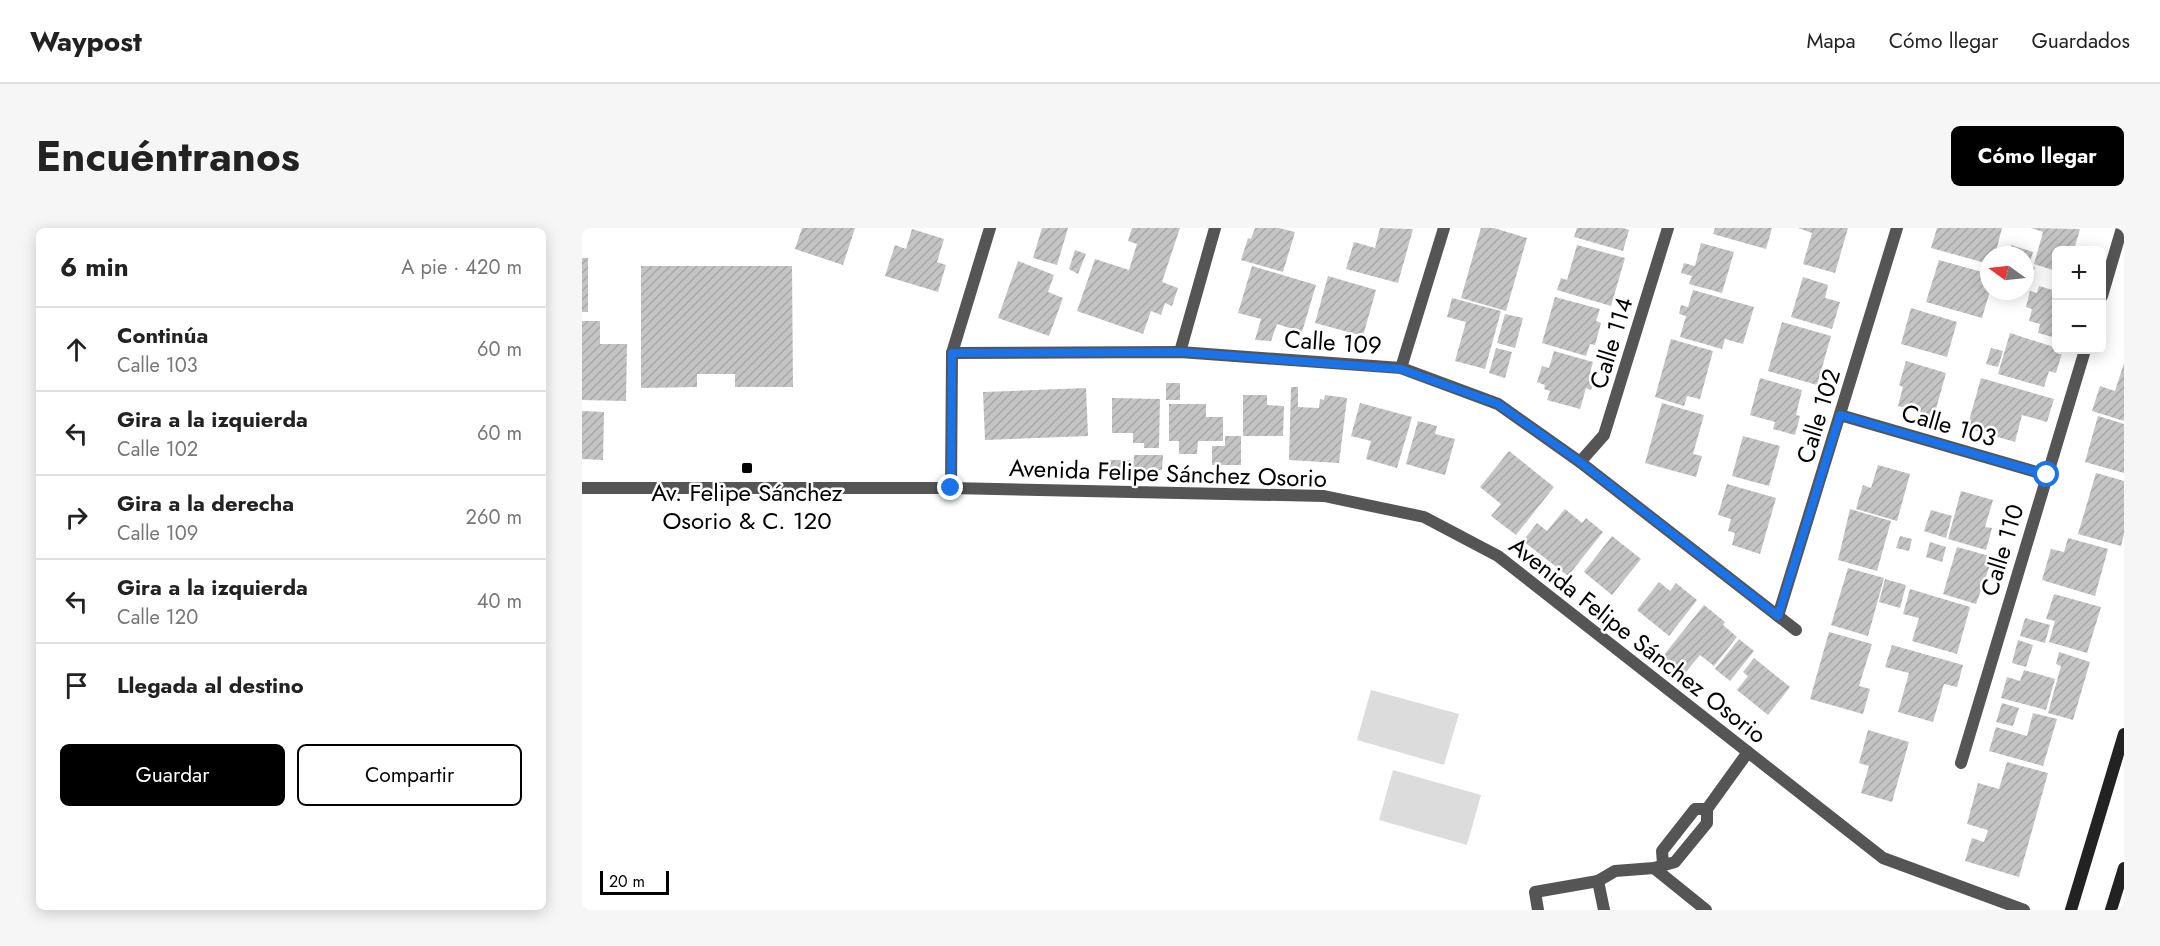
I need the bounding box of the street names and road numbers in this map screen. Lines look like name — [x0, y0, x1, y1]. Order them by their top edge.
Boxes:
street label: Calle 114 — [1580, 293, 1642, 393]
street label: Calle 109 — [1283, 321, 1383, 363]
street label: Calle 102 — [1787, 364, 1849, 468]
street label: Calle 103 — [1898, 395, 2000, 455]
street label: Avenida Felipe Sánchez Osorio — [1008, 450, 1328, 496]
street label: Calle 110 — [1971, 500, 2033, 600]
street label: Avenida Felipe Sánchez Osorio — [1502, 528, 1774, 752]

